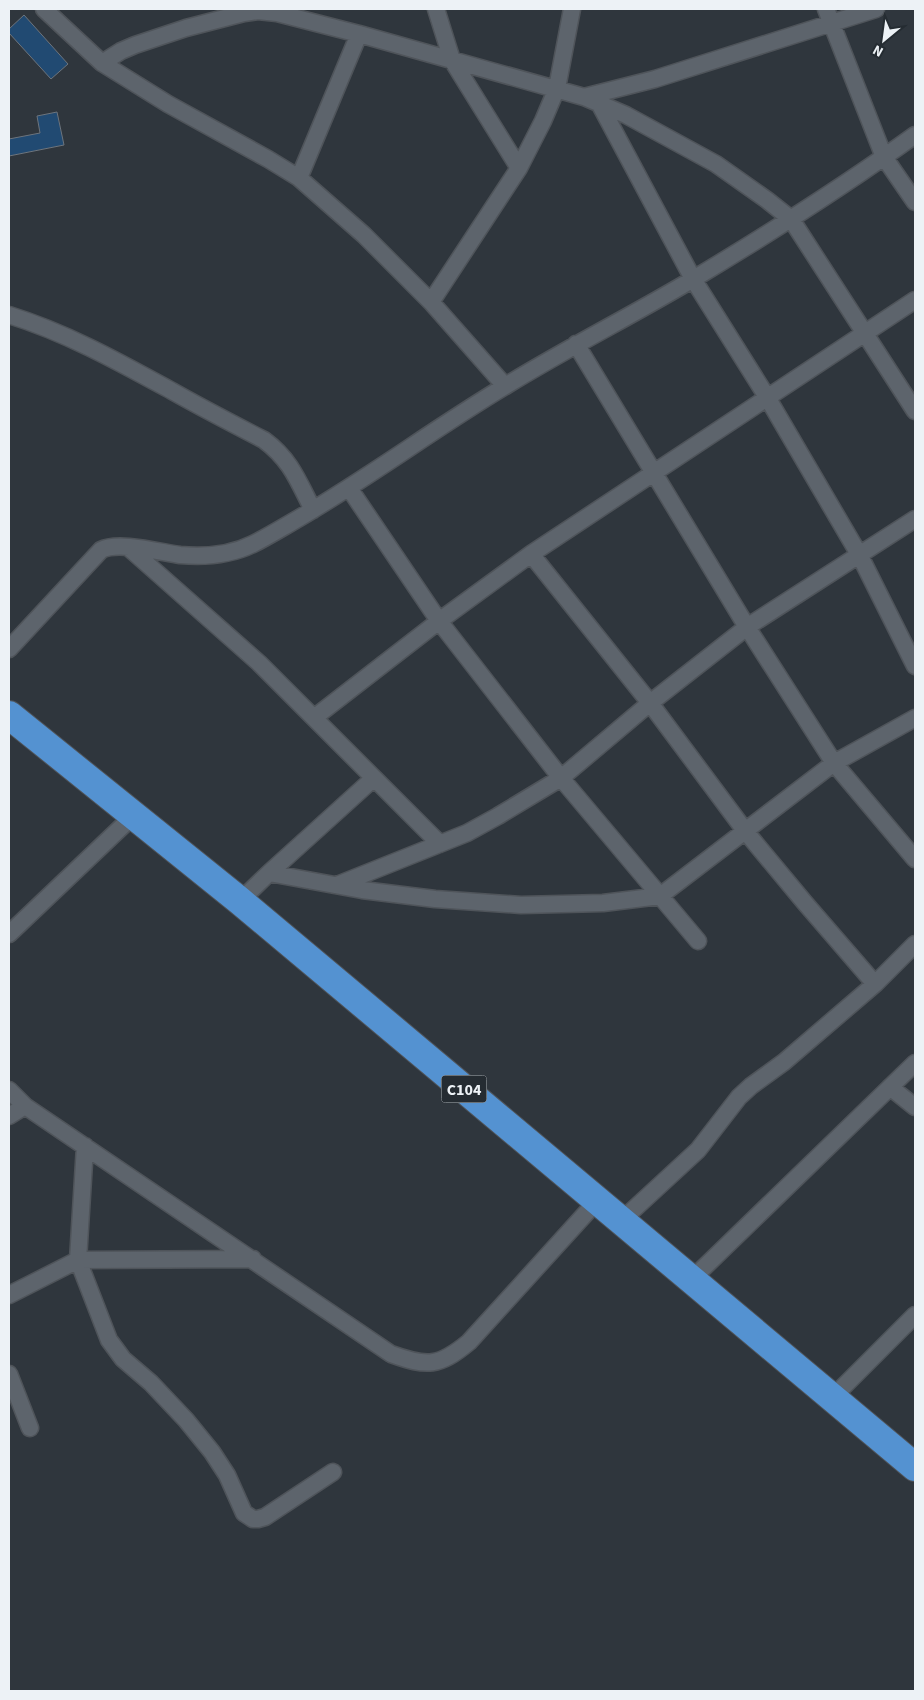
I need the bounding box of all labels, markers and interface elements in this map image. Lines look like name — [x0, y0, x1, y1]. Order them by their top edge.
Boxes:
north arrow — [859, 15, 909, 65]
text: N — [869, 39, 887, 61]
road number: C104 — [442, 1076, 486, 1102]

